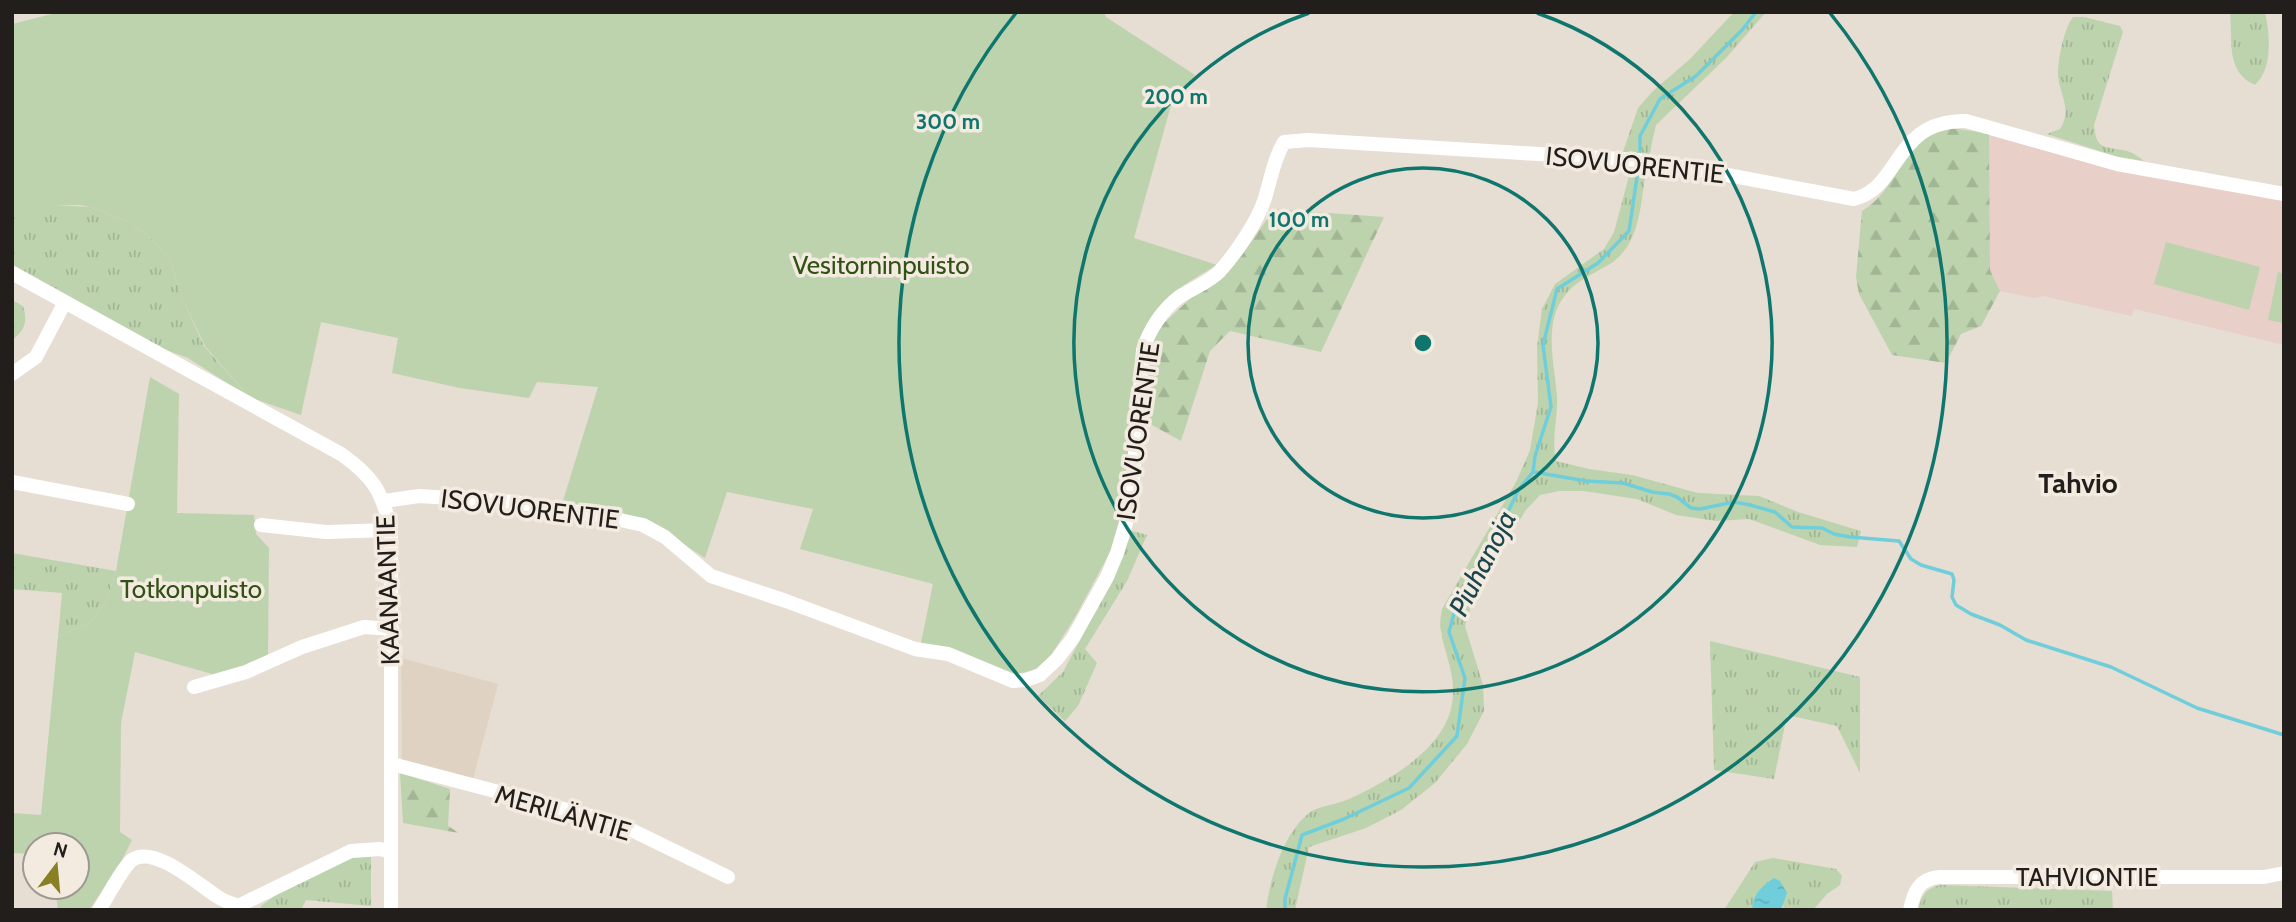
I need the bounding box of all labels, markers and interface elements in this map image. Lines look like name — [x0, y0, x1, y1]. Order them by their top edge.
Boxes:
text: 200 m — [1144, 84, 1208, 109]
text: 300 m — [916, 109, 980, 134]
street label: ISOVUORENTIE — [1544, 140, 1726, 190]
text: 100 m — [1269, 207, 1329, 232]
park label: Vesitorninpuisto — [793, 249, 969, 281]
centre of rings — [1411, 331, 1435, 355]
street label: ISOVUORENTIE — [1110, 340, 1166, 522]
district label: Tahvio — [2038, 466, 2118, 500]
street label: ISOVUORENTIE — [439, 482, 621, 536]
water label: Piuhanoja — [1441, 505, 1523, 621]
street label: KAANAANTIE — [369, 514, 407, 666]
park label: Totkonpuisto — [120, 573, 262, 605]
street label: MERILÄNTIE — [491, 778, 635, 848]
north arrow — [21, 831, 91, 901]
text: N — [51, 837, 70, 863]
street label: TAHVIONTIE — [2016, 861, 2158, 893]

